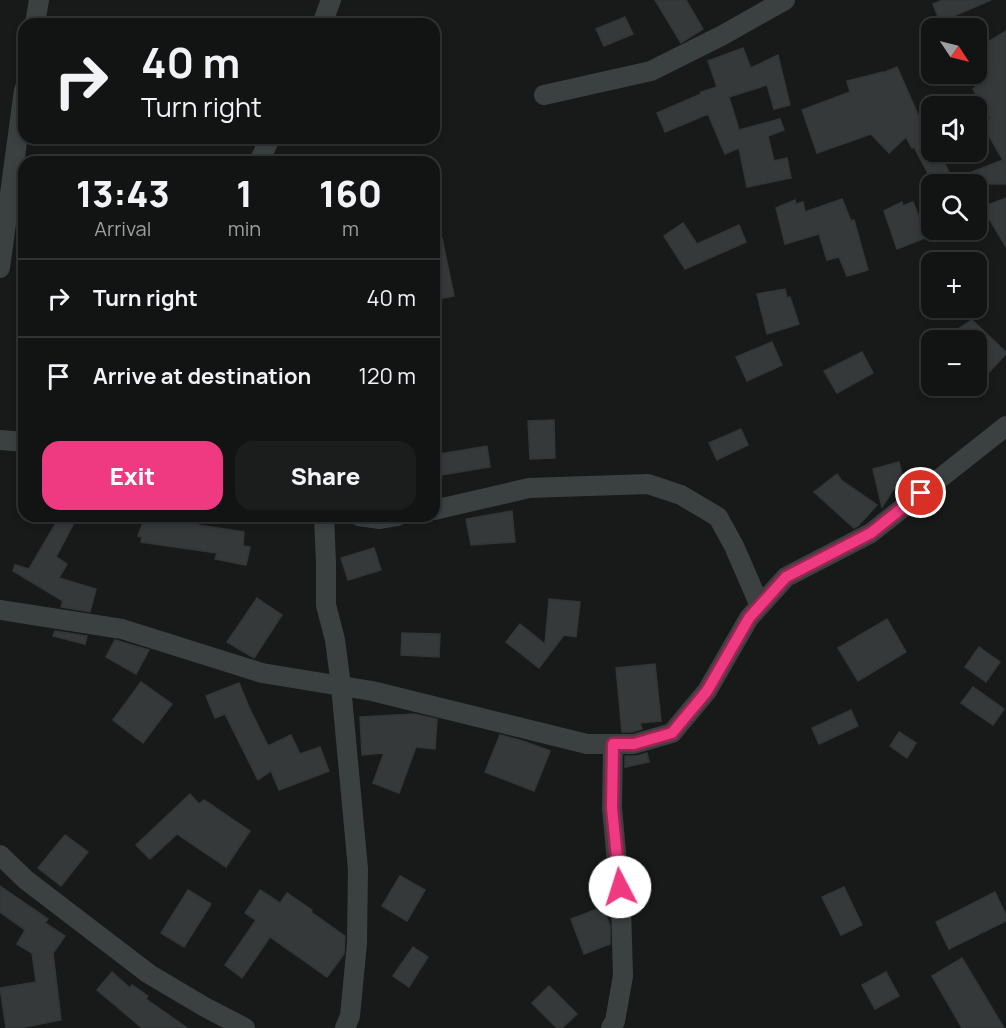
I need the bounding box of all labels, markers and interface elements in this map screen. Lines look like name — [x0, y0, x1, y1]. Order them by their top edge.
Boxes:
north arrow — [921, 18, 987, 84]
map controls — [921, 18, 987, 396]
text: 40 m — [141, 33, 240, 91]
icon: right — [42, 42, 120, 120]
text: Turn right — [141, 88, 262, 125]
button: sound — [921, 96, 987, 162]
text: 13:43 — [76, 169, 170, 218]
text: 1 — [236, 169, 253, 218]
text: 160 — [319, 169, 382, 218]
button: search — [921, 174, 987, 240]
text: Arrival — [94, 215, 151, 242]
text: min — [228, 215, 261, 242]
text: m — [342, 215, 359, 242]
button: + — [921, 252, 987, 318]
icon: right — [42, 282, 75, 315]
text: Turn right — [93, 283, 198, 313]
text: 40 m — [367, 283, 416, 313]
button: − — [921, 330, 987, 396]
icon: arrive — [42, 360, 75, 393]
text: Arrive at destination — [93, 361, 311, 391]
text: 120 m — [358, 361, 416, 391]
button: Exit — [42, 441, 223, 510]
button: Share — [235, 441, 416, 510]
pin — [895, 467, 946, 518]
icon: arrive — [904, 476, 937, 509]
position arrow — [588, 855, 652, 919]

